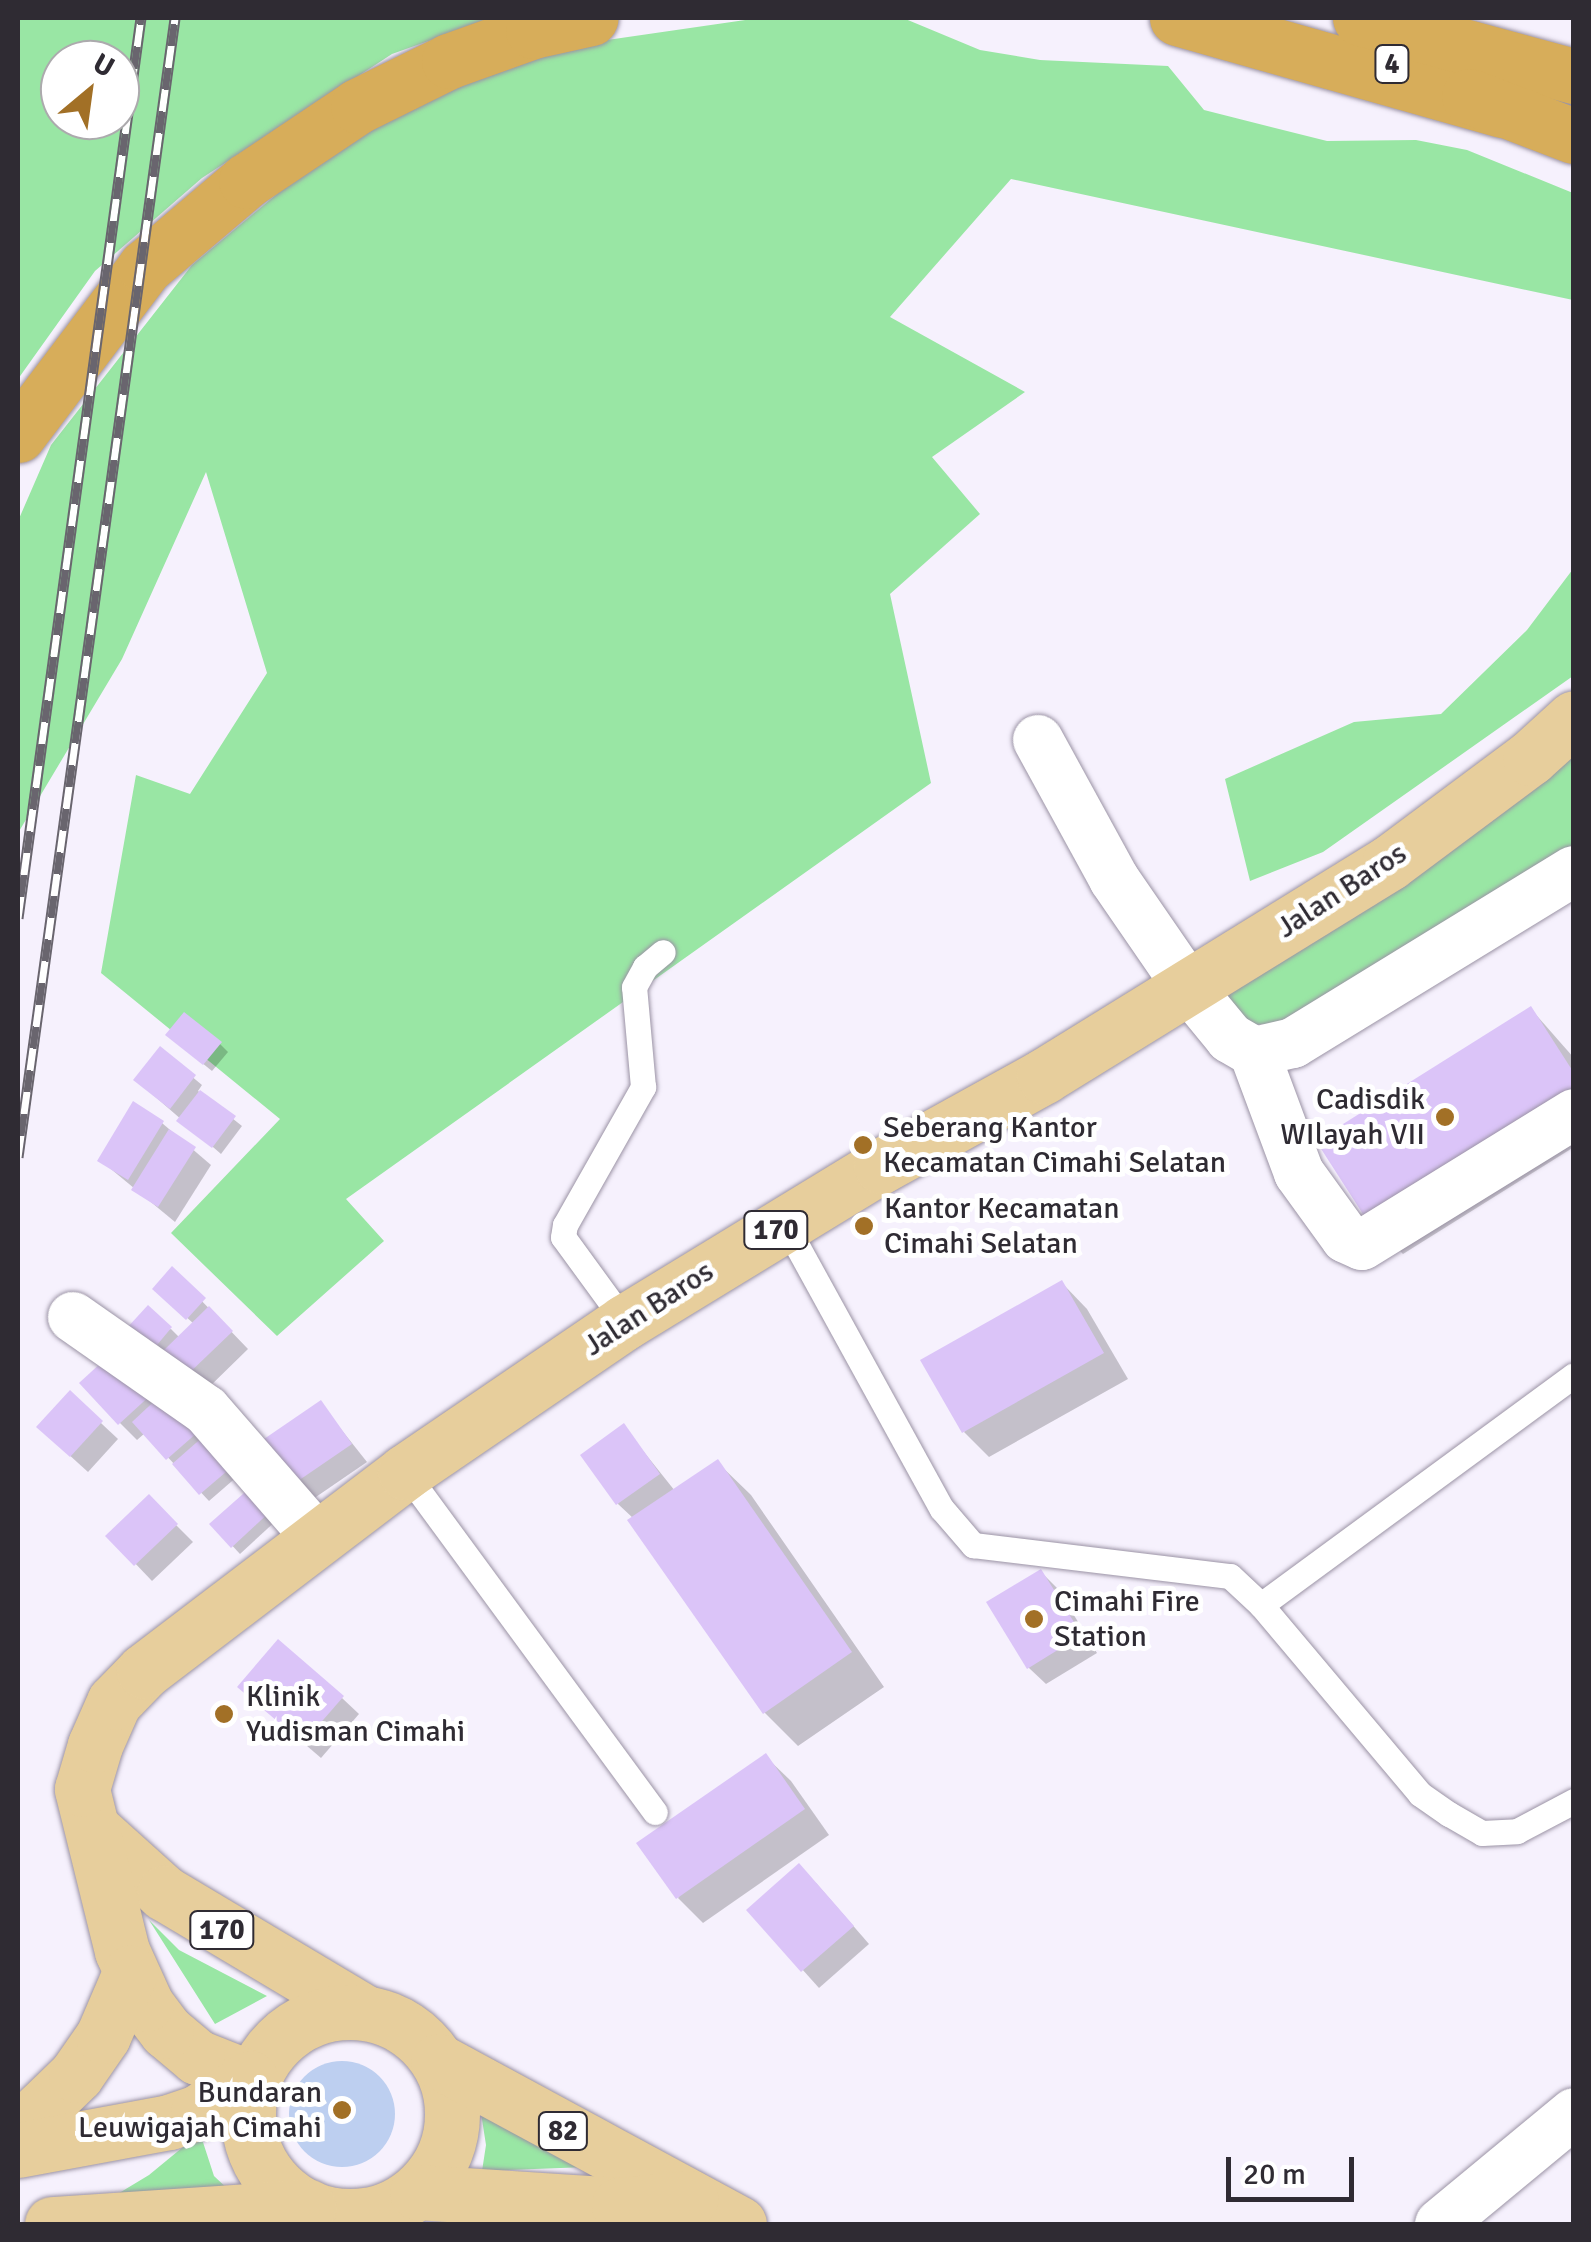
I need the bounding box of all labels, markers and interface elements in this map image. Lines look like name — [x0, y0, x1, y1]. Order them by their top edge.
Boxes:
north arrow — [40, 40, 140, 140]
road number: 4 — [1372, 41, 1412, 87]
text: U — [87, 46, 120, 85]
street label: Jalan Baros — [1270, 836, 1414, 946]
place label: Cadisdik WIlayah VII — [1280, 1082, 1425, 1152]
marker: Cadisdik WIlayah VII — [1434, 1106, 1456, 1128]
place label: Seberang Kantor Kecamatan Cimahi Selatan — [883, 1110, 1226, 1180]
marker: Seberang Kantor Kecamatan Cimahi Selatan — [852, 1134, 874, 1156]
place label: Kantor Kecamatan Cimahi Selatan — [884, 1191, 1120, 1262]
road number: 170 — [741, 1207, 811, 1253]
marker: Kantor Kecamatan Cimahi Selatan — [853, 1215, 875, 1237]
street label: Jalan Baros — [577, 1254, 721, 1364]
place label: Cimahi Fire Station — [1054, 1584, 1200, 1654]
marker: Cimahi Fire Station — [1023, 1608, 1045, 1630]
place label: Klinik Yudisman Cimahi — [246, 1679, 465, 1750]
marker: Klinik Yudisman Cimahi — [211, 1701, 237, 1727]
road number: 170 — [187, 1907, 257, 1953]
place label: Bundaran Leuwigajah Cimahi — [78, 2075, 322, 2146]
marker: Bundaran Leuwigajah Cimahi — [331, 2099, 353, 2121]
road number: 82 — [536, 2108, 590, 2154]
scale bar — [1231, 2137, 1358, 2199]
text: 20 m — [1243, 2156, 1306, 2193]

